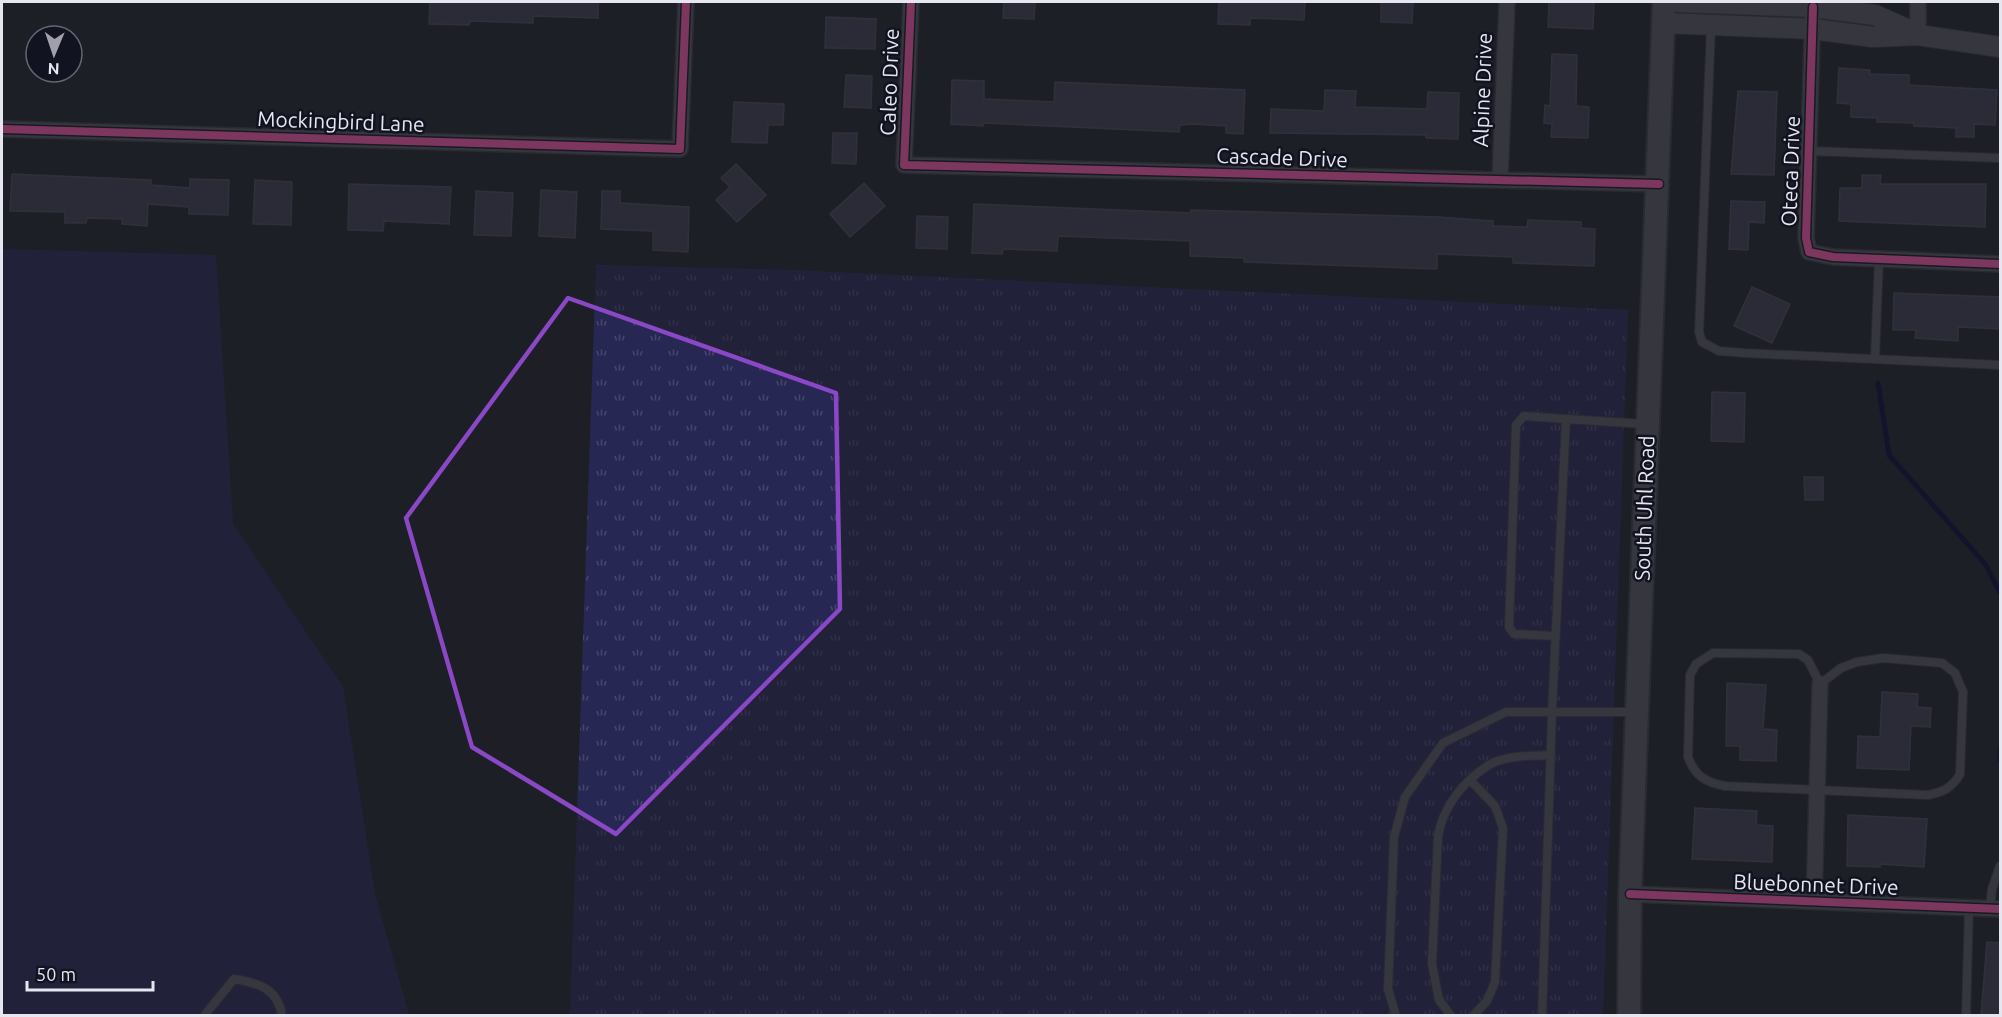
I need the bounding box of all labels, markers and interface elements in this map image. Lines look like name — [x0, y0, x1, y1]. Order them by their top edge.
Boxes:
north arrow — [24, 24, 84, 84]
street label: Caleo Drive — [875, 28, 903, 136]
street label: Alpine Drive — [1468, 32, 1496, 148]
text: N — [47, 60, 60, 78]
street label: Mockingbird Lane — [257, 106, 425, 136]
street label: Oteca Drive — [1776, 115, 1804, 227]
street label: Cascade Drive — [1216, 143, 1348, 171]
street label: South Uhl Road — [1629, 435, 1659, 581]
street label: Bluebonnet Drive — [1733, 869, 1899, 899]
scale bar — [27, 954, 153, 992]
text: 50 m — [36, 964, 76, 984]

